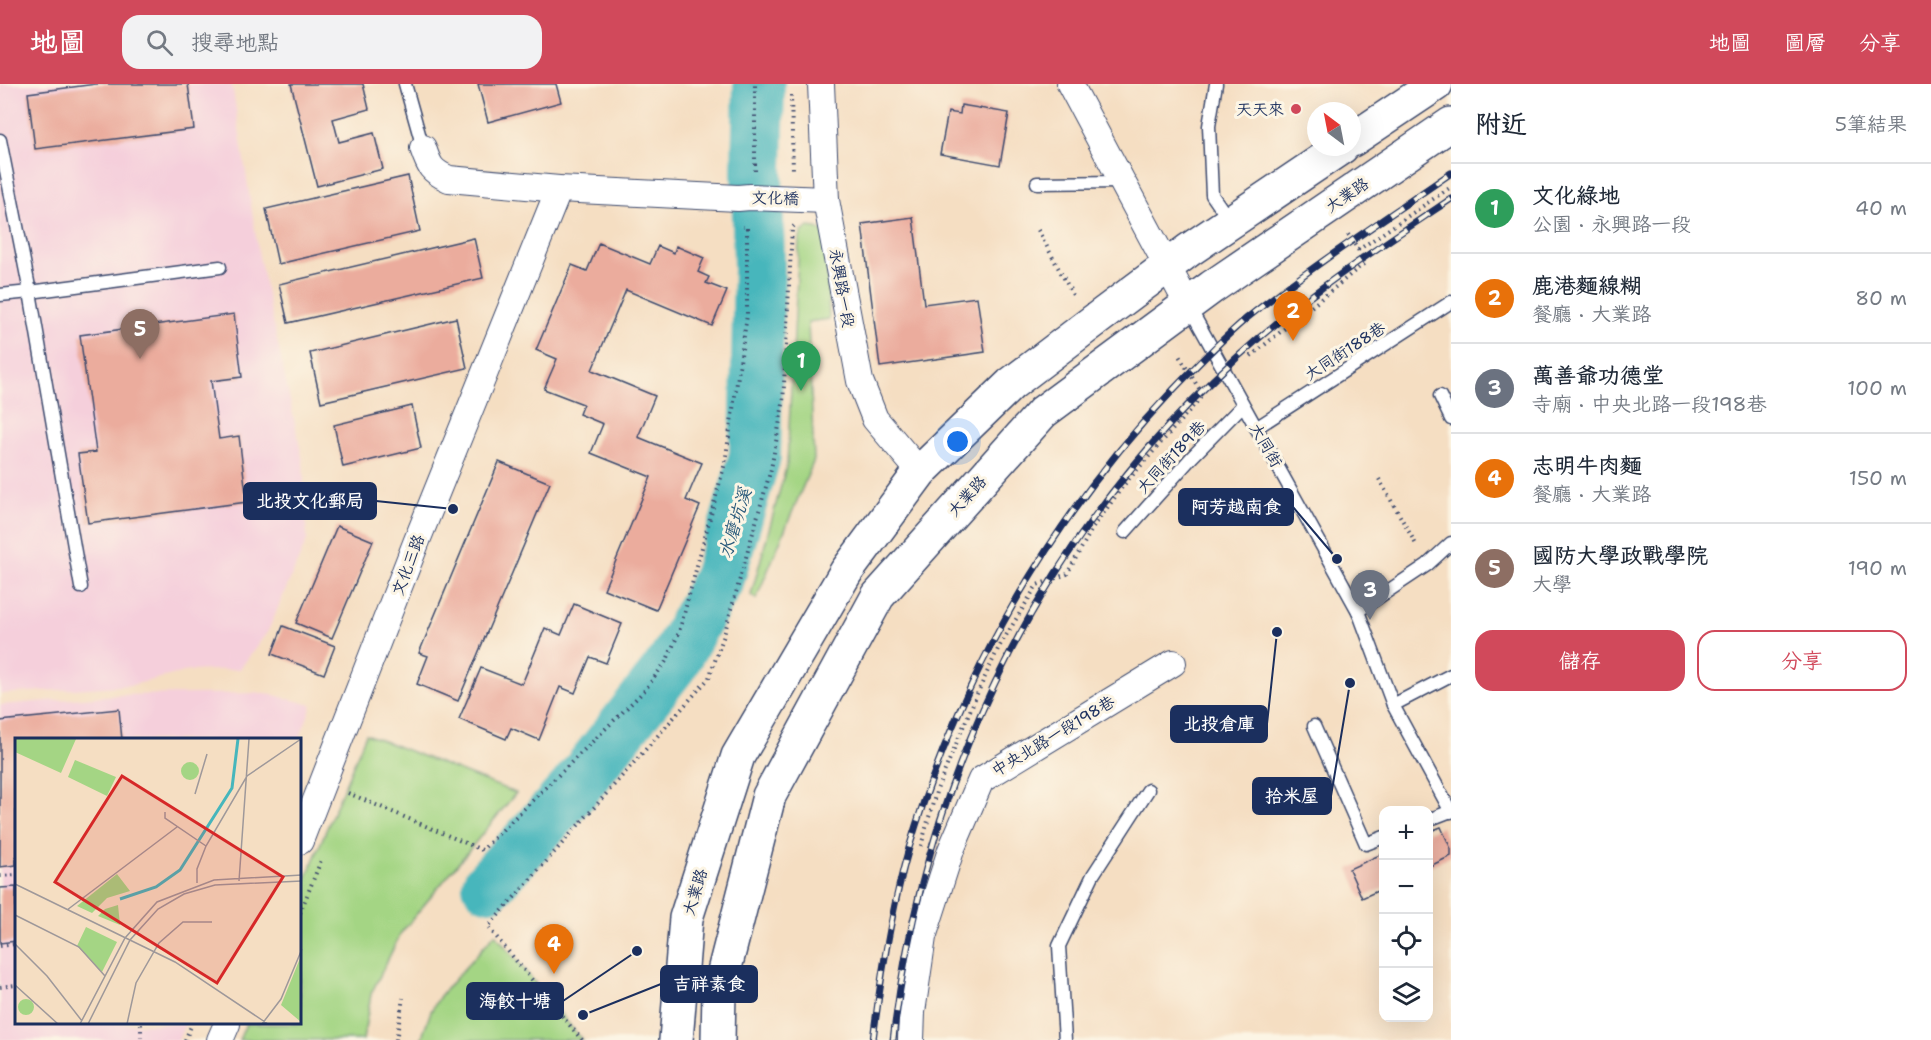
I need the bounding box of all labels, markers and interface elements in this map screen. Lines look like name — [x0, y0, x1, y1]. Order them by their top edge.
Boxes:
search box — [122, 15, 542, 69]
text: 地圖 — [30, 23, 86, 61]
icon: search — [143, 26, 176, 59]
text: 搜尋地點 — [191, 28, 279, 57]
text: 地圖 — [1709, 29, 1751, 57]
text: 圖層 — [1784, 29, 1826, 57]
text: 分享 — [1859, 29, 1901, 57]
place label: 天天來 — [1236, 99, 1284, 120]
marker: 天天來 — [1289, 102, 1303, 116]
north arrow — [1307, 102, 1361, 156]
text: 附近 — [1475, 106, 1527, 141]
text: 5筆結果 — [1835, 111, 1907, 137]
street label: 大業路 — [1321, 173, 1373, 217]
text: 文化綠地 — [1532, 181, 1620, 210]
street label: 文化橋 — [751, 187, 799, 209]
text: 1 — [1490, 195, 1499, 221]
text: 40 m — [1855, 195, 1907, 221]
text: 公園 · 永興路一段 — [1532, 211, 1691, 237]
street label: 永興路一段 — [825, 247, 859, 329]
text: 鹿港麵線糊 — [1532, 271, 1642, 300]
text: 2 — [1488, 285, 1502, 311]
text: 80 m — [1855, 285, 1907, 311]
pin: 2 — [1274, 292, 1312, 341]
text: 餐廳 · 大業路 — [1532, 301, 1651, 327]
pin: 5 — [120, 310, 160, 359]
street label: 大同街188巷 — [1301, 317, 1389, 385]
pin: 1 — [782, 342, 820, 391]
text: 萬善爺功德堂 — [1532, 361, 1664, 390]
text: 3 — [1488, 375, 1502, 401]
text: 100 m — [1847, 375, 1907, 401]
text: 寺廟 · 中央北路一段198巷 — [1532, 391, 1767, 417]
street label: 大同街189巷 — [1132, 416, 1210, 498]
street label: 大同街 — [1245, 419, 1287, 471]
your location — [943, 427, 972, 456]
text: 志明牛肉麵 — [1532, 451, 1642, 480]
text: 4 — [1488, 465, 1502, 491]
text: 150 m — [1849, 465, 1907, 491]
street label: 大業路 — [943, 471, 991, 521]
text: 餐廳 · 大業路 — [1532, 481, 1651, 507]
callout: 北投文化郵局 — [244, 483, 376, 519]
water label: 水磨坑溪 — [713, 484, 757, 561]
text: 北投文化郵局 — [256, 489, 364, 513]
callout: 阿芳越南食 — [1179, 489, 1293, 525]
text: 阿芳越南食 — [1191, 495, 1281, 519]
street label: 文化三路 — [387, 531, 429, 599]
text: 國防大學政戰學院 — [1532, 541, 1708, 570]
text: 5 — [1488, 555, 1501, 581]
text: 190 m — [1848, 555, 1907, 581]
pin: 3 — [1350, 570, 1390, 620]
text: 大學 — [1532, 571, 1572, 597]
button: 儲存 — [1475, 630, 1685, 691]
button: 分享 — [1697, 630, 1907, 691]
street label: 中央北路一段198巷 — [987, 691, 1119, 781]
callout: 北投倉庫 — [1171, 706, 1267, 742]
text: 北投倉庫 — [1183, 712, 1255, 736]
inset map — [15, 738, 302, 1025]
callout: 拾米屋 — [1253, 778, 1331, 814]
text: 拾米屋 — [1265, 784, 1319, 808]
map controls — [1379, 806, 1433, 1022]
button: + — [1379, 806, 1433, 860]
button: − — [1379, 860, 1433, 914]
street label: 大業路 — [678, 866, 712, 918]
button: locate — [1379, 914, 1433, 968]
pin: 4 — [534, 924, 574, 974]
callout: 吉祥素食 — [661, 966, 757, 1002]
button: layers — [1379, 968, 1433, 1022]
text: 吉祥素食 — [673, 972, 745, 996]
callout: 海餃十塘 — [467, 983, 563, 1019]
text: 海餃十塘 — [479, 989, 551, 1013]

